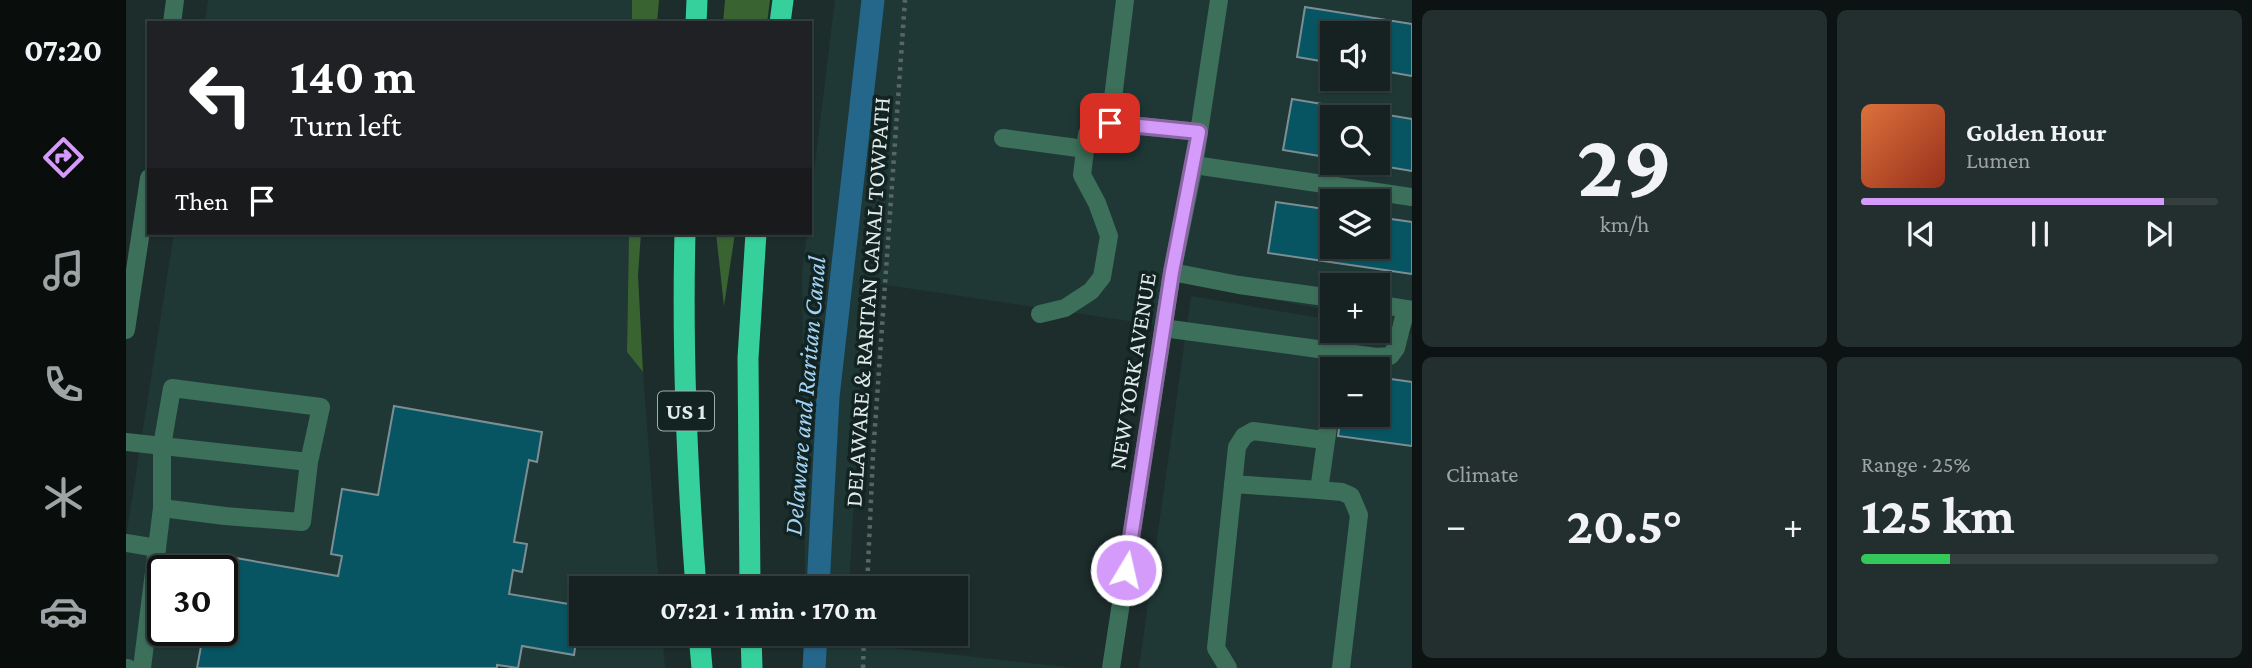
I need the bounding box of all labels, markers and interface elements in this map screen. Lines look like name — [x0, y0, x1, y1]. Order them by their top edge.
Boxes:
map controls — [1320, 21, 1390, 427]
button: sound — [1320, 21, 1390, 91]
text: 07:20 — [24, 32, 102, 68]
icon: left — [175, 49, 266, 140]
text: 140 m — [290, 49, 415, 104]
pin — [1080, 93, 1140, 153]
street label: DELAWARE & RARITAN CANAL TOWPATH — [839, 96, 895, 508]
icon: arrive — [1091, 104, 1129, 142]
button: search — [1320, 105, 1390, 175]
text: Turn left — [290, 107, 401, 143]
text: 29 — [1577, 114, 1672, 216]
text: Golden Hour — [1966, 118, 2107, 147]
icon: directions — [39, 133, 88, 182]
text: Lumen — [1966, 147, 2030, 173]
icon: arrive — [243, 182, 281, 220]
text: Then — [175, 187, 229, 216]
button: layers — [1320, 189, 1390, 259]
text: km/h — [1600, 211, 1649, 237]
icon: previous — [1902, 215, 1940, 253]
icon: pause — [2021, 215, 2059, 253]
icon: next — [2140, 215, 2178, 253]
icon: music — [39, 246, 88, 295]
water label: Delaware and Raritan Canal — [778, 255, 832, 537]
street label: NEW YORK AVENUE — [1103, 271, 1161, 471]
button: + — [1320, 273, 1390, 343]
button: − — [1320, 357, 1390, 427]
icon: phone — [39, 360, 88, 409]
road number: US 1 — [658, 392, 714, 430]
text: Range · 25% — [1861, 451, 1970, 477]
text: Climate — [1446, 461, 1518, 487]
icon: climate — [39, 473, 88, 522]
text: 125 km — [1861, 486, 2015, 544]
text: 20.5° — [1567, 496, 1682, 554]
text: − — [1446, 504, 1466, 546]
text: + — [1783, 504, 1803, 546]
position arrow — [1089, 533, 1163, 607]
speed limit sign: 30 — [147, 555, 238, 646]
icon: car — [39, 587, 88, 636]
text: 07:21 · 1 min · 170 m — [660, 596, 877, 625]

